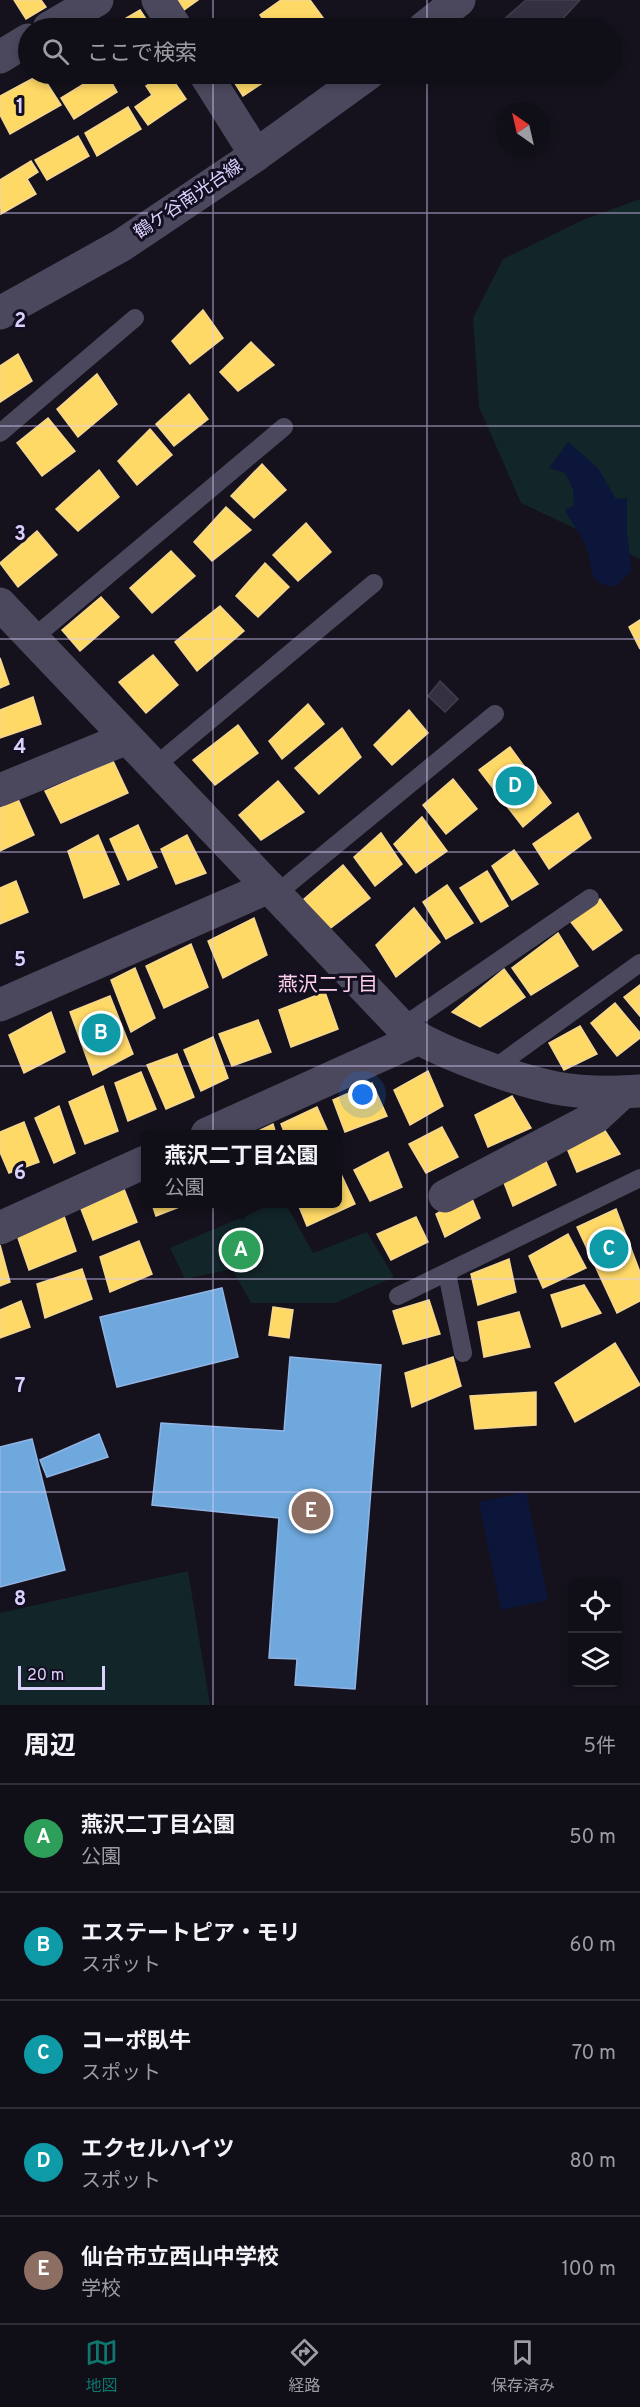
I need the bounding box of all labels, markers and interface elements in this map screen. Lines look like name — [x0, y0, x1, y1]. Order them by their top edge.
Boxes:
search box — [18, 18, 622, 84]
icon: search — [39, 35, 72, 68]
text: ここで検索 — [87, 41, 197, 68]
text: 1 — [16, 95, 24, 121]
north arrow — [496, 102, 550, 156]
street label: 鶴ケ谷南光台線 — [130, 155, 248, 245]
text: 2 — [14, 309, 26, 335]
text: 3 — [14, 522, 26, 548]
text: 4 — [14, 735, 26, 761]
pin: D — [496, 764, 534, 808]
text: 5 — [14, 948, 26, 974]
district label: 燕沢二丁目 — [278, 973, 378, 999]
pin: B — [82, 1010, 120, 1056]
your location — [348, 1080, 377, 1109]
popup — [141, 1130, 342, 1208]
text: 燕沢二丁目公園 — [164, 1144, 319, 1171]
text: 6 — [14, 1161, 26, 1187]
text: 公園 — [164, 1176, 204, 1202]
pin: C — [590, 1226, 628, 1272]
pin: A — [222, 1228, 260, 1272]
text: 7 — [15, 1374, 25, 1400]
pin: E — [292, 1488, 330, 1534]
map controls — [568, 1579, 622, 1687]
button: locate — [568, 1579, 622, 1633]
text: 8 — [14, 1587, 26, 1613]
button: layers — [568, 1633, 622, 1687]
scale bar — [18, 1663, 105, 1690]
text: 20 m — [27, 1666, 64, 1686]
text: 周辺 — [24, 1731, 76, 1764]
text: 5件 — [584, 1734, 616, 1760]
text: 燕沢二丁目公園 — [81, 1813, 235, 1840]
text: A — [36, 1825, 51, 1851]
text: 50 m — [569, 1825, 616, 1851]
text: 公園 — [81, 1845, 121, 1871]
text: エステートピア・モリ — [81, 1921, 301, 1948]
text: B — [37, 1933, 50, 1959]
text: 60 m — [570, 1933, 616, 1959]
text: スポット — [81, 1953, 161, 1979]
text: コーポ臥牛 — [81, 2029, 191, 2056]
text: C — [37, 2041, 50, 2067]
text: 70 m — [572, 2041, 616, 2067]
text: スポット — [81, 2061, 161, 2087]
text: エクセルハイツ — [81, 2137, 235, 2164]
text: D — [36, 2149, 51, 2175]
text: 80 m — [570, 2149, 616, 2175]
text: スポット — [81, 2169, 161, 2195]
text: 仙台市立西山中学校 — [81, 2245, 279, 2272]
text: E — [37, 2257, 50, 2283]
text: 100 m — [561, 2257, 616, 2283]
text: 学校 — [81, 2277, 121, 2303]
tab: 地図 — [85, 2336, 118, 2397]
tab: 経路 — [288, 2336, 321, 2397]
tab: 保存済み — [491, 2336, 555, 2397]

